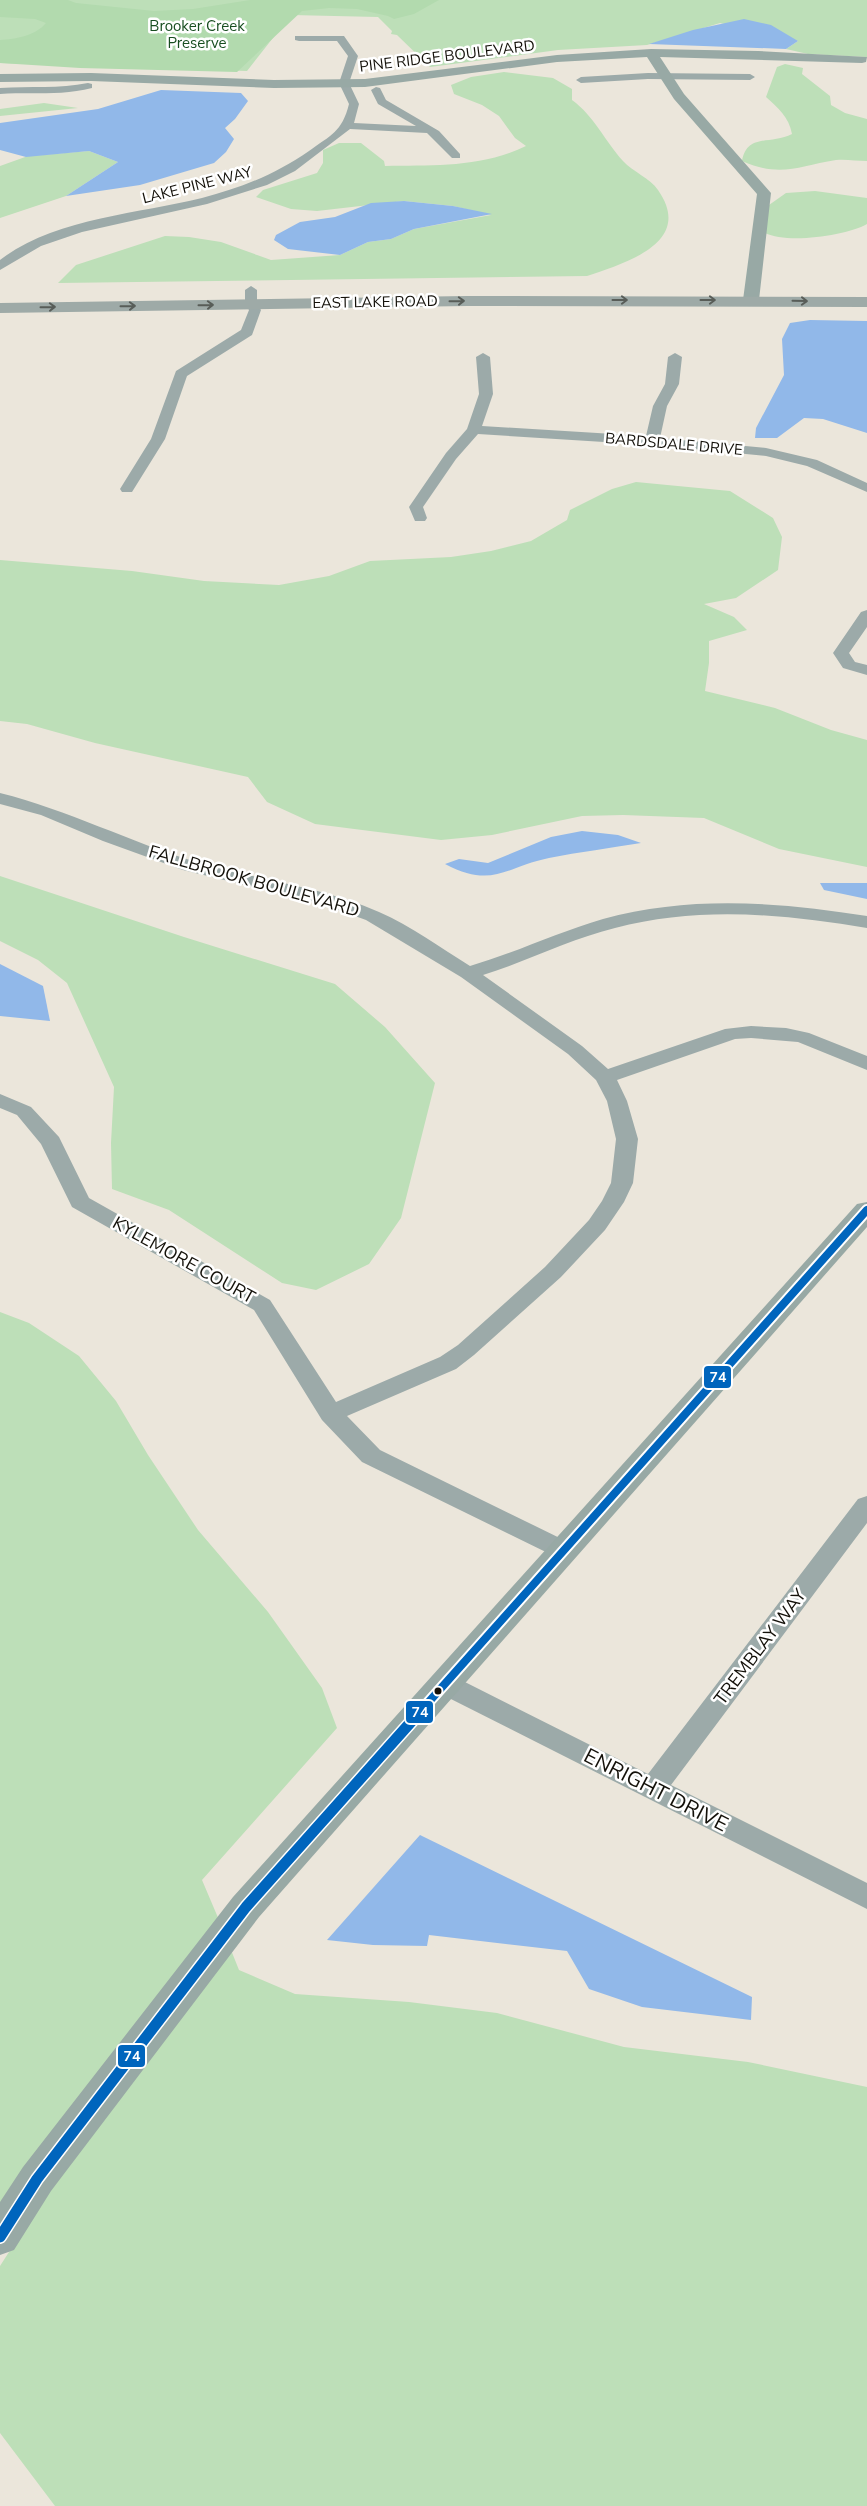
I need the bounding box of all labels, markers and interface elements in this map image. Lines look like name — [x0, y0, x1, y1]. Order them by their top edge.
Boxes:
park label: Brooker Creek Preserve — [149, 16, 245, 53]
street label: PINE RIDGE BOULEVARD — [358, 35, 536, 77]
street label: LAKE PINE WAY — [140, 161, 255, 208]
street label: EAST LAKE ROAD — [312, 291, 438, 313]
one-way arrow — [611, 295, 627, 305]
one-way arrow — [700, 295, 716, 305]
one-way arrow — [448, 296, 465, 306]
one-way arrow — [791, 296, 807, 306]
one-way arrow — [198, 300, 214, 310]
one-way arrow — [120, 301, 136, 311]
one-way arrow — [39, 302, 55, 312]
street label: BARDSDALE DRIVE — [604, 428, 744, 460]
street label: FALLBROOK BOULEVARD — [146, 839, 362, 923]
street label: KYLEMORE COURT — [108, 1211, 260, 1309]
line badge: 74 — [703, 1365, 732, 1389]
text: 74 — [710, 1368, 727, 1387]
street label: TREMBLAY WAY — [709, 1584, 812, 1710]
unlabelled marker — [433, 1686, 443, 1696]
line badge: 74 — [405, 1700, 434, 1724]
text: 74 — [412, 1703, 429, 1722]
street label: ENRIGHT DRIVE — [579, 1742, 733, 1838]
line badge: 74 — [117, 2044, 146, 2068]
text: 74 — [124, 2047, 141, 2066]

